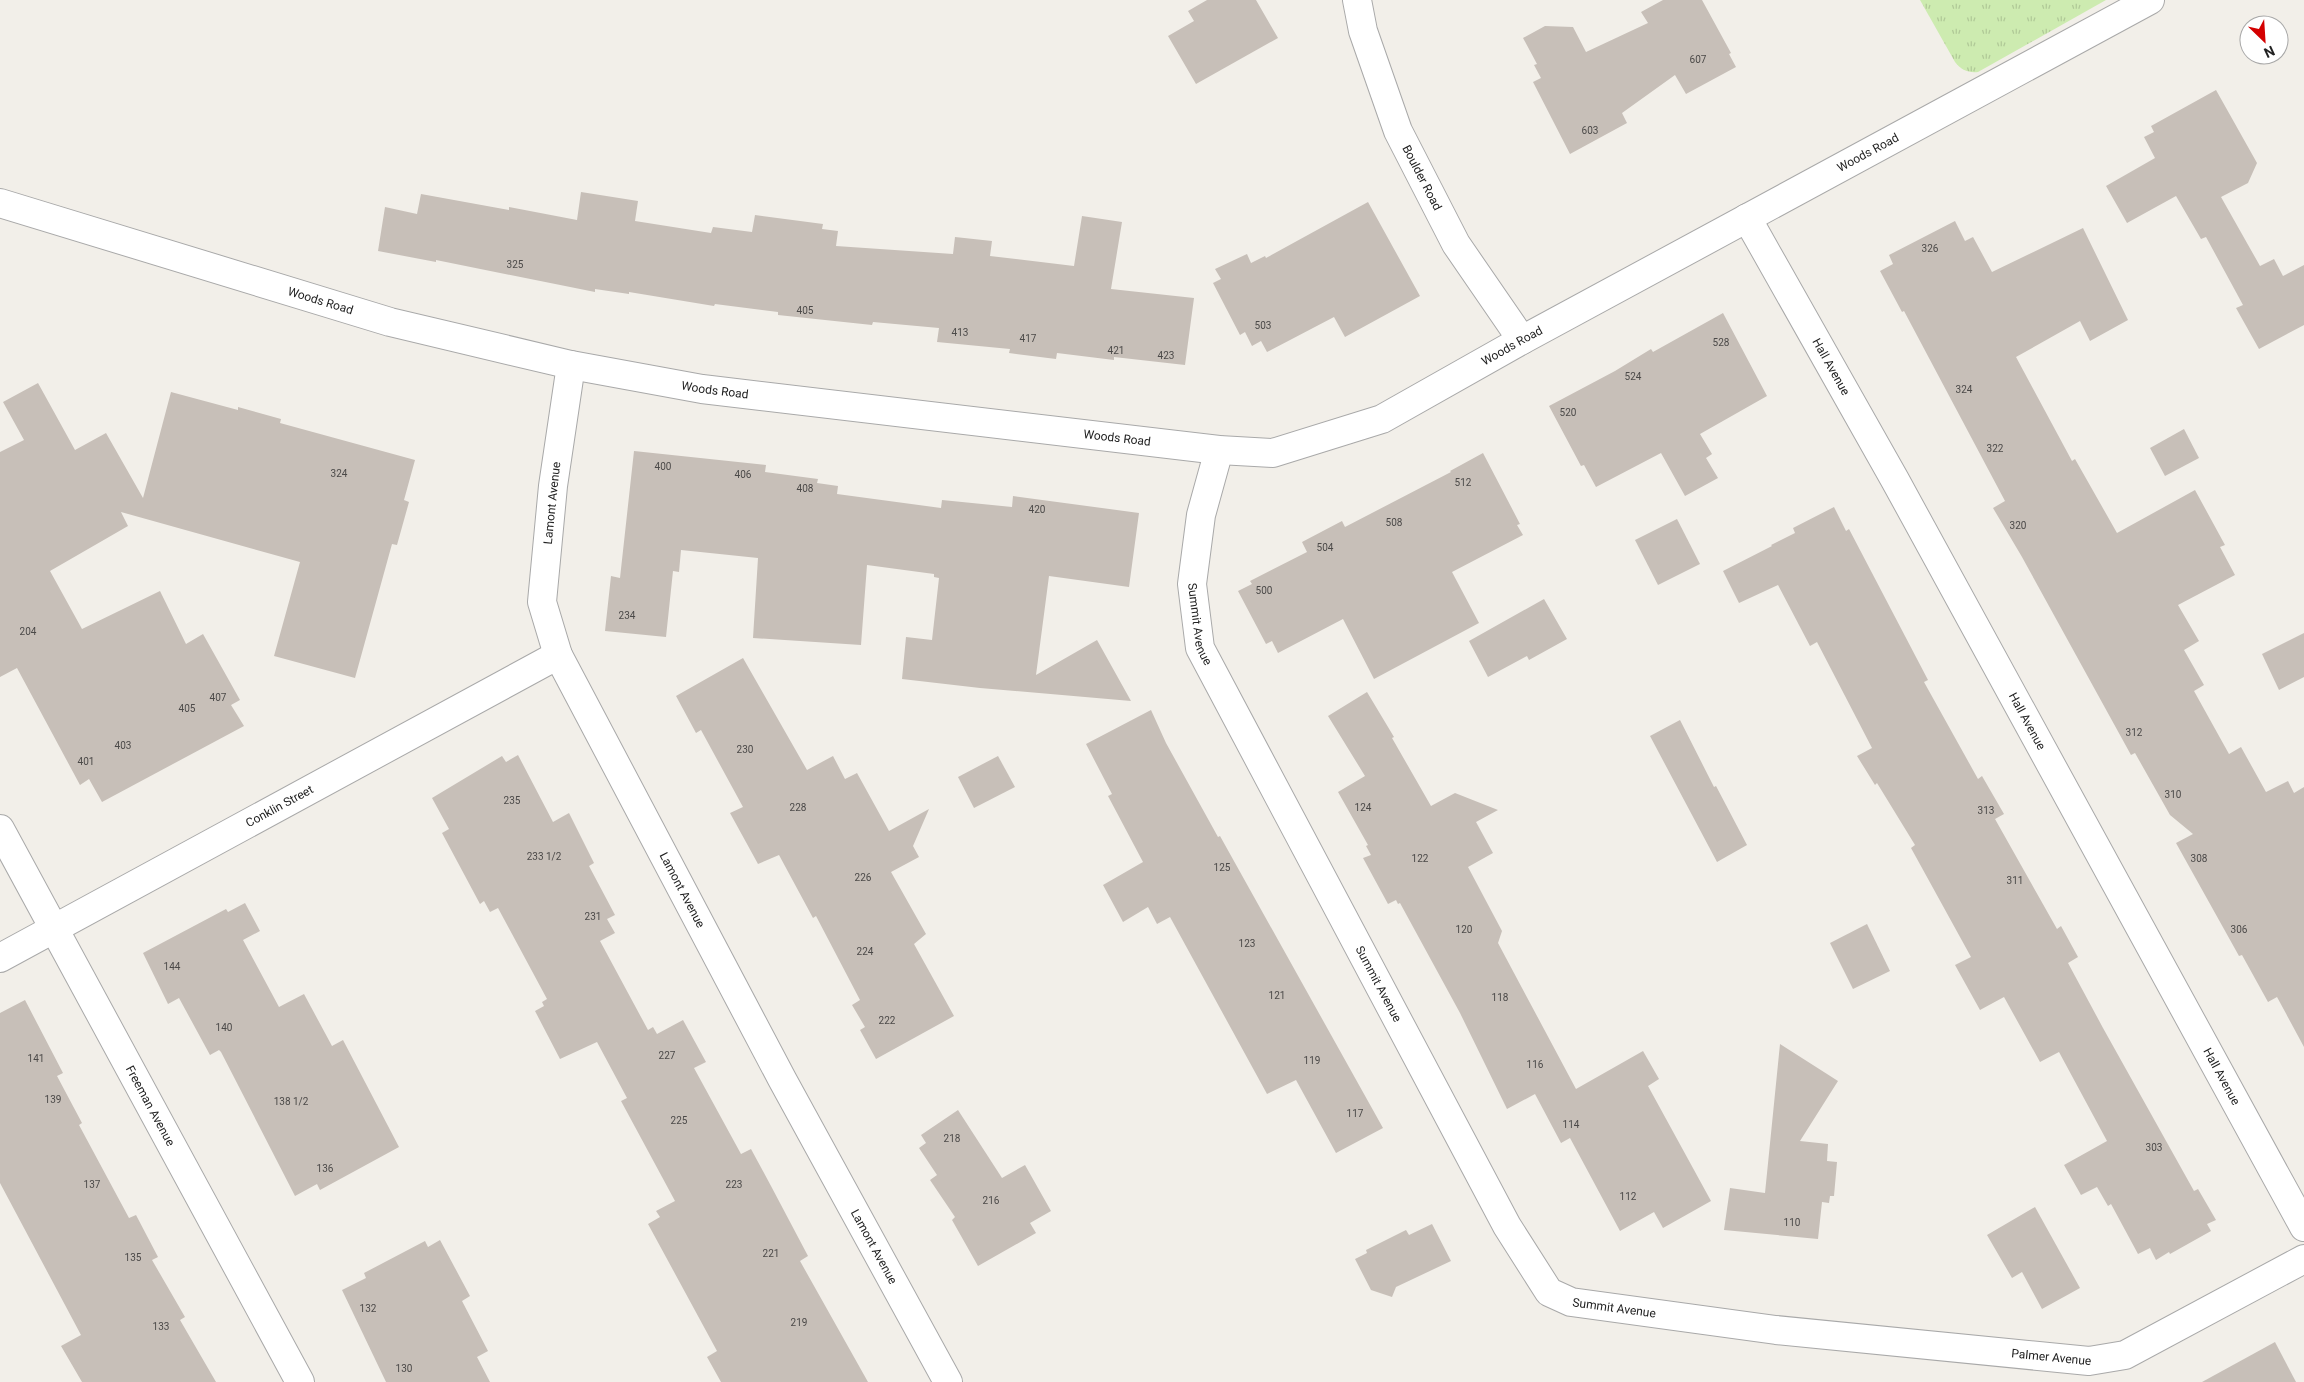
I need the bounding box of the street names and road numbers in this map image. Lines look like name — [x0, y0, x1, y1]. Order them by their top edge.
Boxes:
street label: Woods Road — [1835, 130, 1901, 175]
street label: Boulder Road — [1399, 143, 1445, 213]
street label: Woods Road — [286, 284, 355, 317]
street label: Woods Road — [1479, 323, 1545, 368]
street label: Hall Avenue — [1809, 336, 1853, 398]
street label: Woods Road — [680, 378, 749, 401]
street label: Woods Road — [1083, 427, 1152, 449]
street label: Lamont Avenue — [541, 461, 563, 545]
street label: Summit Avenue — [1185, 582, 1215, 668]
street label: Hall Avenue — [2006, 690, 2048, 752]
street label: Conklin Street — [243, 782, 316, 830]
street label: Lamont Avenue — [657, 850, 708, 930]
street label: Summit Avenue — [1353, 944, 1404, 1024]
street label: Hall Avenue — [2200, 1045, 2243, 1108]
street label: Freeman Avenue — [123, 1063, 178, 1148]
street label: Lamont Avenue — [848, 1207, 900, 1287]
street label: Summit Avenue — [1572, 1295, 1657, 1321]
street label: Palmer Avenue — [2011, 1346, 2092, 1368]

